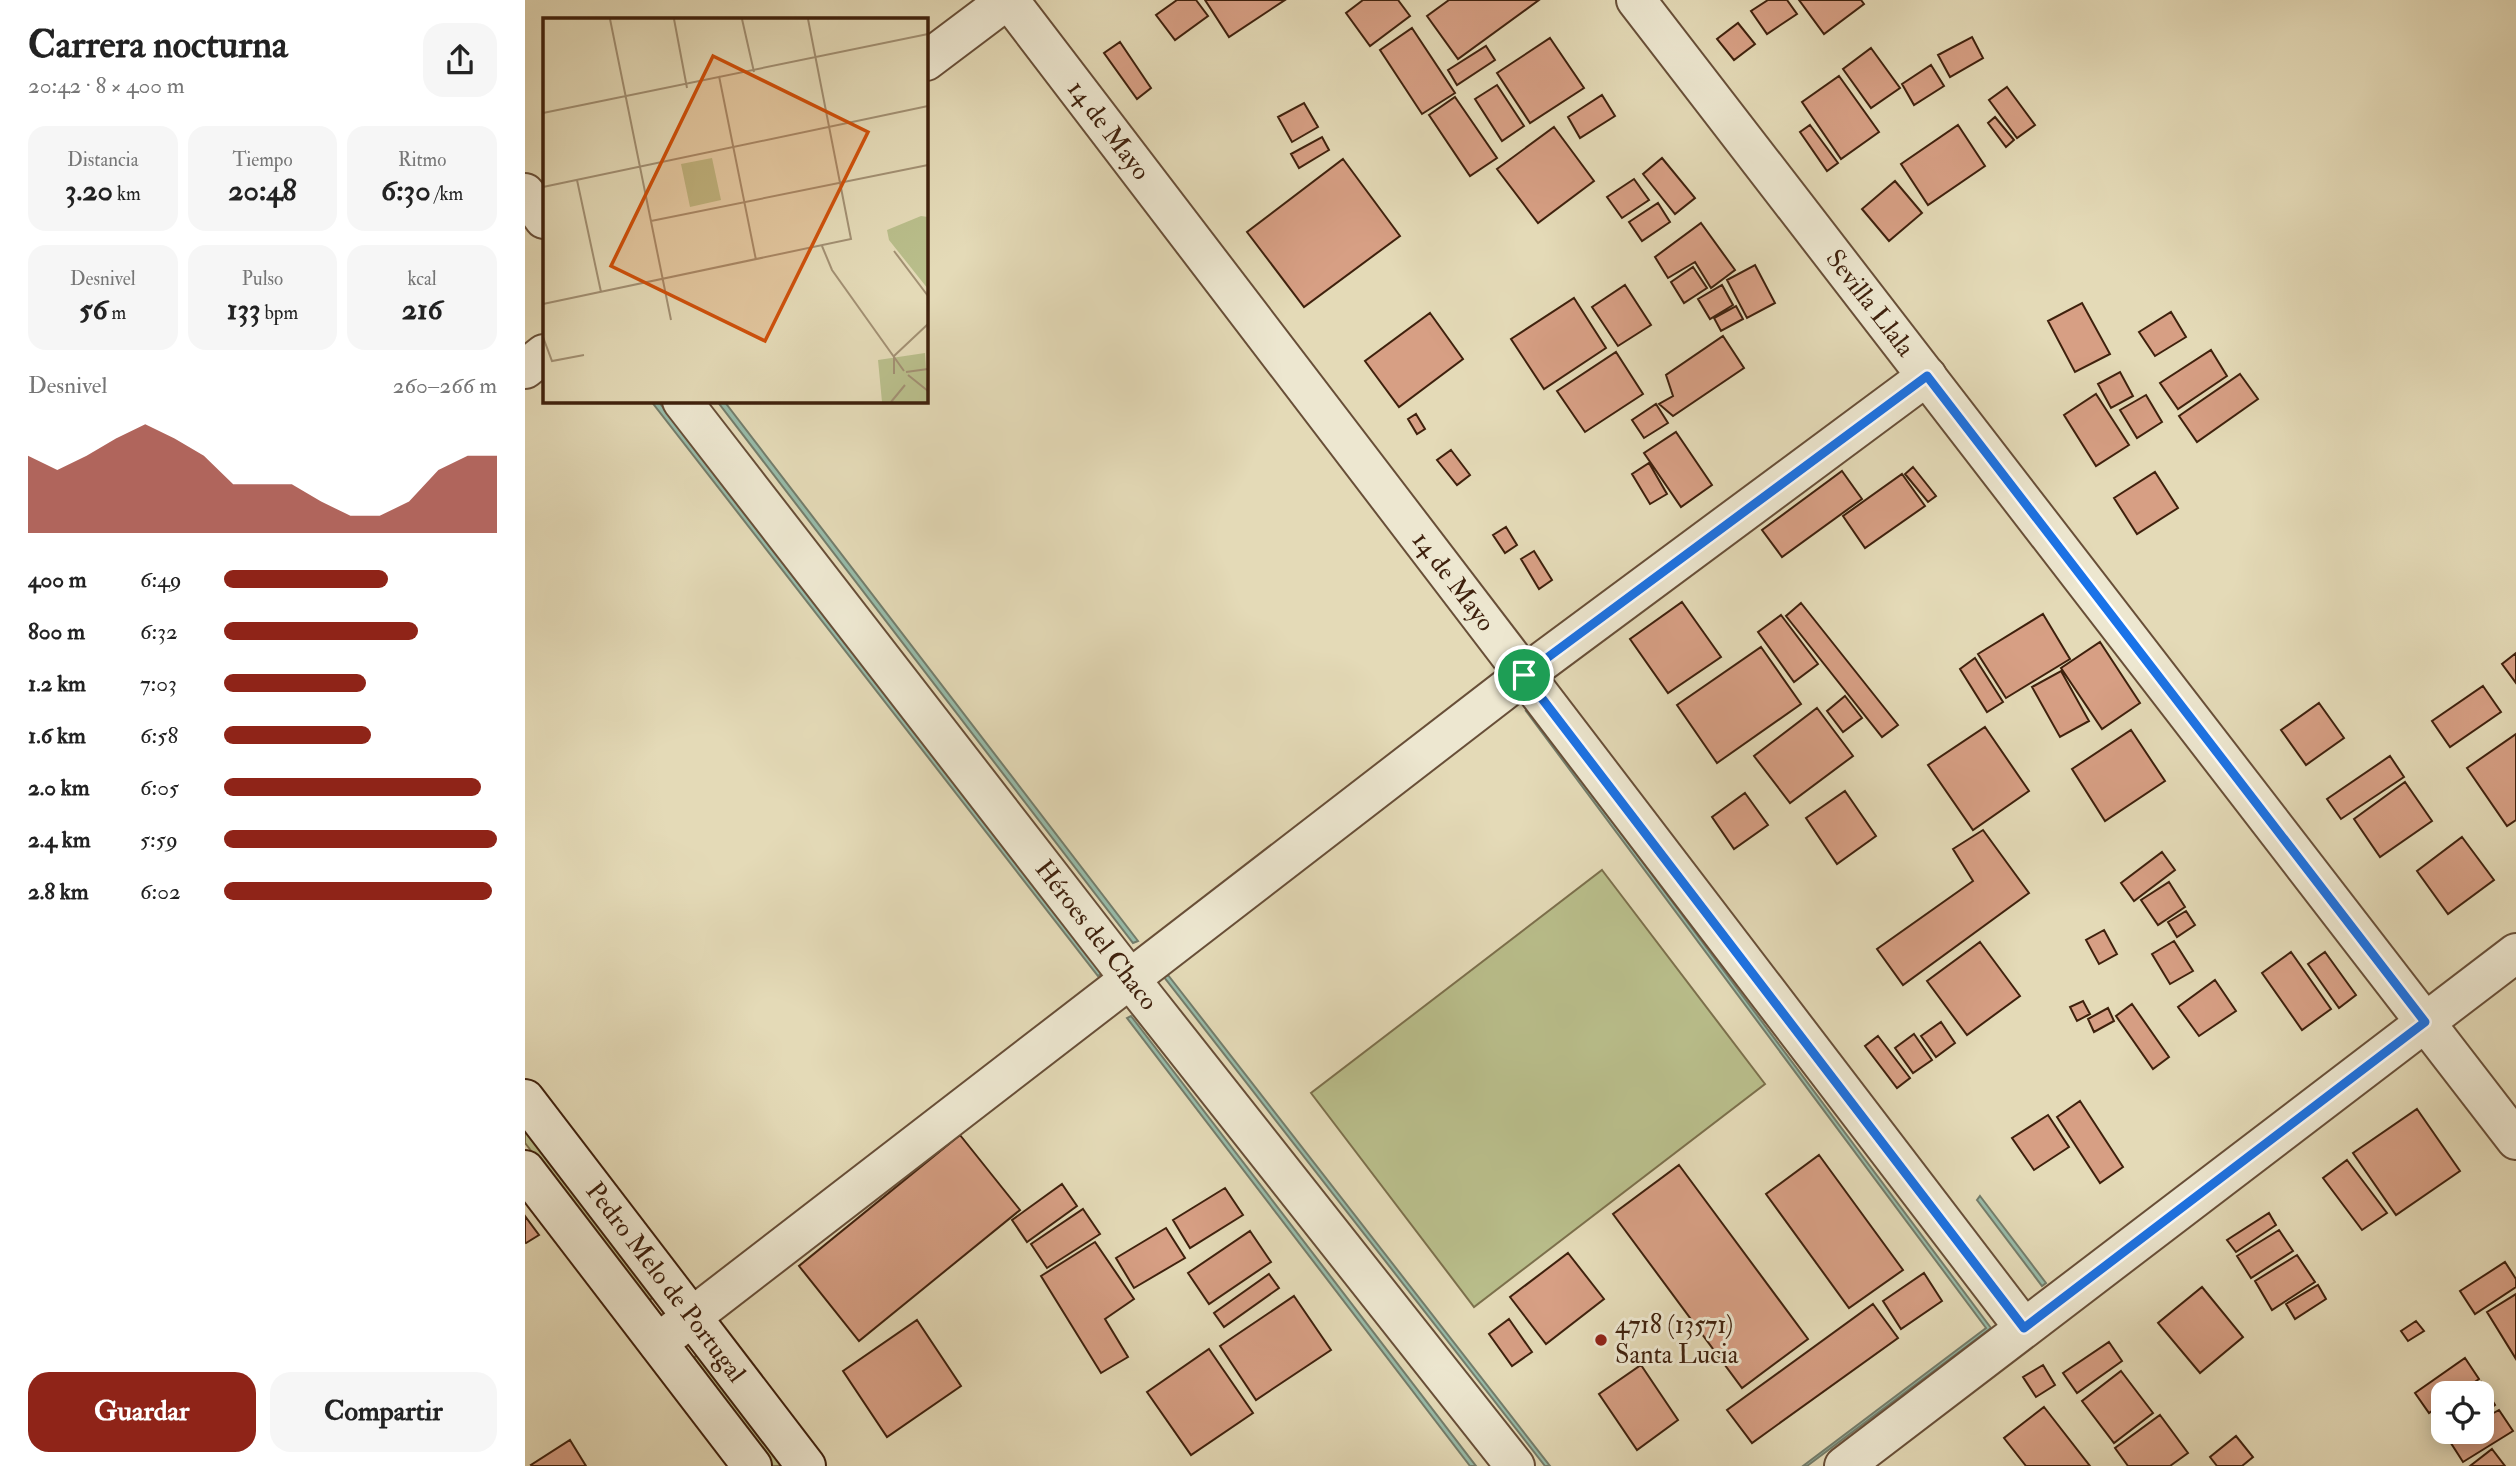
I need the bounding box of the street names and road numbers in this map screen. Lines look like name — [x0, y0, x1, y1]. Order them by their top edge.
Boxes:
street label: 14 de Mayo — [1060, 74, 1157, 187]
street label: Sevilla Llala — [1819, 243, 1922, 363]
street label: 14 de Mayo — [1405, 525, 1502, 638]
street label: Héroes del Chaco — [1028, 854, 1165, 1017]
street label: Pedro Melo de Portugal — [579, 1176, 752, 1389]

